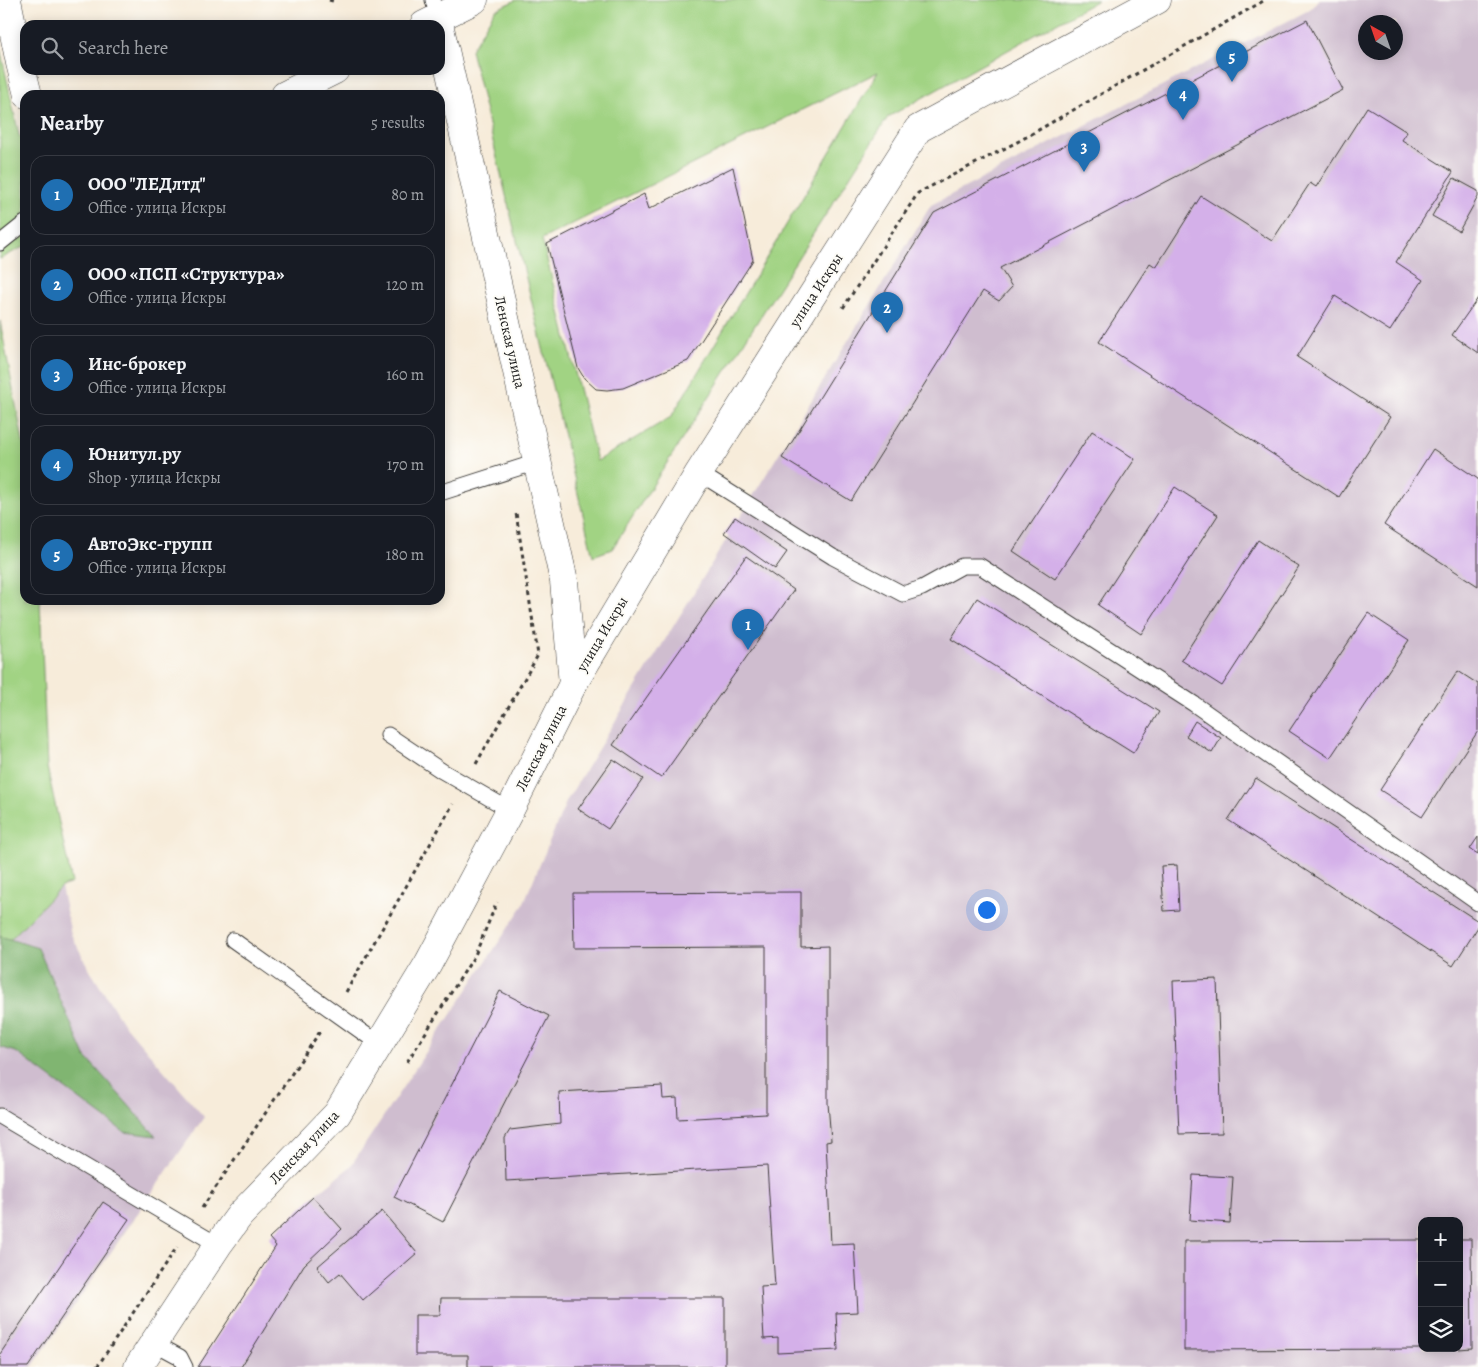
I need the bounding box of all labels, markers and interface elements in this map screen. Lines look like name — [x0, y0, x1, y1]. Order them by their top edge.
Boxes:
north arrow — [1358, 15, 1403, 60]
search box — [20, 20, 445, 75]
icon: search — [38, 34, 66, 62]
text: Search here — [78, 35, 168, 61]
pin: 5 — [1216, 41, 1248, 82]
pin: 4 — [1167, 79, 1199, 120]
text: Nearby — [40, 109, 103, 137]
text: 5 results — [371, 112, 425, 134]
pin: 3 — [1068, 131, 1100, 172]
text: ООО "ЛЕДлтд" — [88, 171, 206, 197]
text: 1 — [54, 184, 60, 206]
text: 80 m — [391, 184, 424, 206]
text: Office · улица Искры — [88, 197, 227, 219]
street label: улица Искры — [784, 249, 847, 332]
text: ООО «ПСП «Структура» — [88, 261, 285, 287]
text: 2 — [53, 274, 61, 296]
text: 120 m — [386, 274, 424, 296]
text: Office · улица Искры — [88, 287, 227, 309]
pin: 2 — [871, 292, 903, 333]
street label: Ленская улица — [490, 294, 530, 390]
text: Инс-брокер — [88, 351, 186, 377]
text: 3 — [54, 364, 60, 386]
text: 160 m — [386, 364, 424, 386]
text: Office · улица Искры — [88, 377, 227, 399]
text: Юнитул.ру — [88, 441, 181, 467]
text: 4 — [53, 454, 61, 476]
text: 170 m — [387, 454, 424, 476]
text: Shop · улица Искры — [88, 467, 221, 489]
text: АвтоЭкс-групп — [88, 531, 213, 557]
text: 5 — [54, 544, 60, 566]
text: 180 m — [386, 544, 424, 566]
text: Office · улица Искры — [88, 557, 227, 579]
street label: улица Искры — [571, 593, 632, 676]
pin: 1 — [732, 609, 764, 650]
street label: Ленская улица — [511, 701, 571, 795]
your location — [974, 897, 1000, 923]
street label: Ленская улица — [264, 1106, 344, 1188]
map controls — [1418, 1217, 1463, 1352]
button: + — [1418, 1217, 1463, 1262]
button: − — [1418, 1262, 1463, 1307]
button: layers — [1418, 1307, 1463, 1352]

